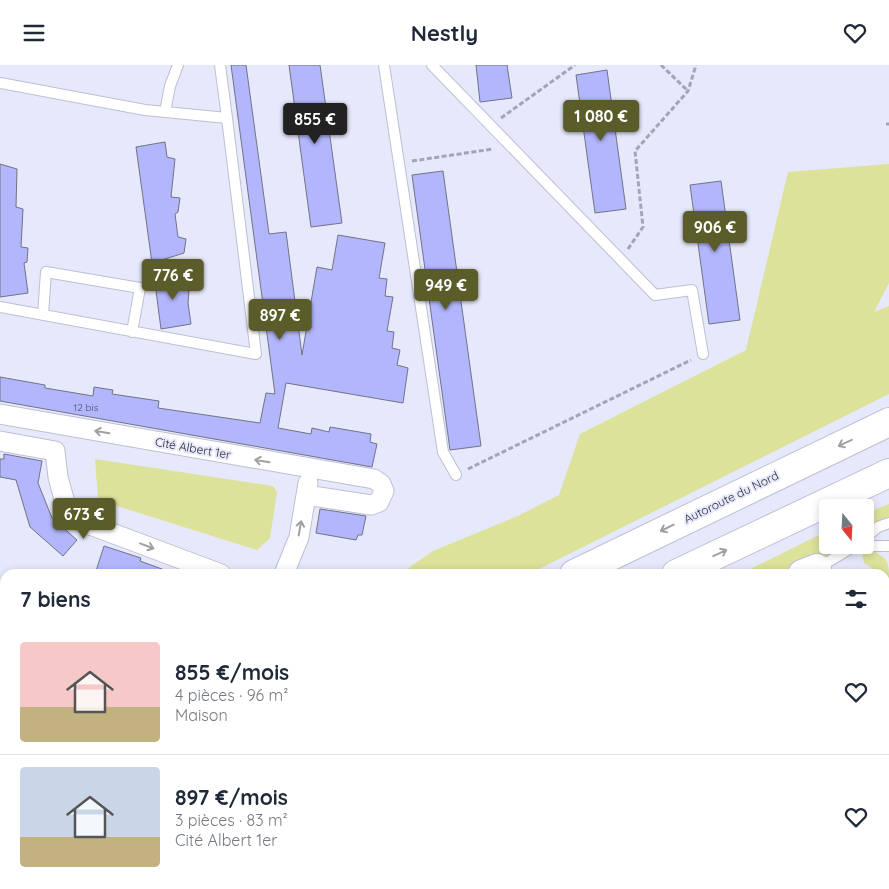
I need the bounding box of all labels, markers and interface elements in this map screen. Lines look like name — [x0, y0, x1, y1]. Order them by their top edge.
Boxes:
icon: menu — [20, 19, 48, 47]
text: Nestly — [411, 19, 478, 47]
icon: heart — [841, 19, 869, 47]
pin: 1 080 € — [555, 99, 647, 142]
pin: 855 € — [280, 103, 350, 145]
text: 1 080 € — [574, 106, 628, 126]
text: 855 € — [294, 109, 336, 129]
pin: 906 € — [680, 211, 750, 253]
text: 906 € — [694, 217, 736, 237]
pin: 776 € — [138, 259, 208, 301]
text: 776 € — [153, 265, 193, 285]
pin: 949 € — [411, 269, 481, 311]
text: 949 € — [425, 275, 467, 295]
pin: 897 € — [245, 299, 315, 341]
text: 897 € — [260, 305, 300, 325]
house number: 12 bis — [74, 401, 99, 414]
one-way arrow — [95, 427, 111, 437]
street label: Cité Albert 1er — [154, 434, 233, 462]
one-way arrow — [838, 438, 853, 448]
one-way arrow — [255, 455, 271, 465]
street label: Autoroute du Nord — [681, 468, 781, 526]
pin: 673 € — [49, 497, 119, 540]
north arrow — [819, 499, 874, 554]
map controls — [819, 499, 874, 554]
text: 673 € — [64, 504, 104, 524]
one-way arrow — [296, 521, 306, 537]
one-way arrow — [660, 524, 675, 533]
one-way arrow — [138, 542, 154, 551]
one-way arrow — [712, 548, 727, 557]
icon: filters — [842, 585, 870, 613]
text: 7 biens — [20, 586, 91, 612]
text: 855 €/mois — [175, 659, 289, 685]
icon: home — [60, 662, 120, 722]
icon: heart — [842, 678, 870, 706]
text: 4 pièces · 96 m² — [175, 685, 288, 705]
text: Maison — [175, 705, 228, 725]
text: 897 €/mois — [175, 784, 288, 810]
icon: home — [60, 787, 120, 847]
icon: heart — [842, 803, 870, 831]
text: 3 pièces · 83 m² — [175, 810, 288, 830]
text: Cité Albert 1er — [175, 830, 277, 850]

